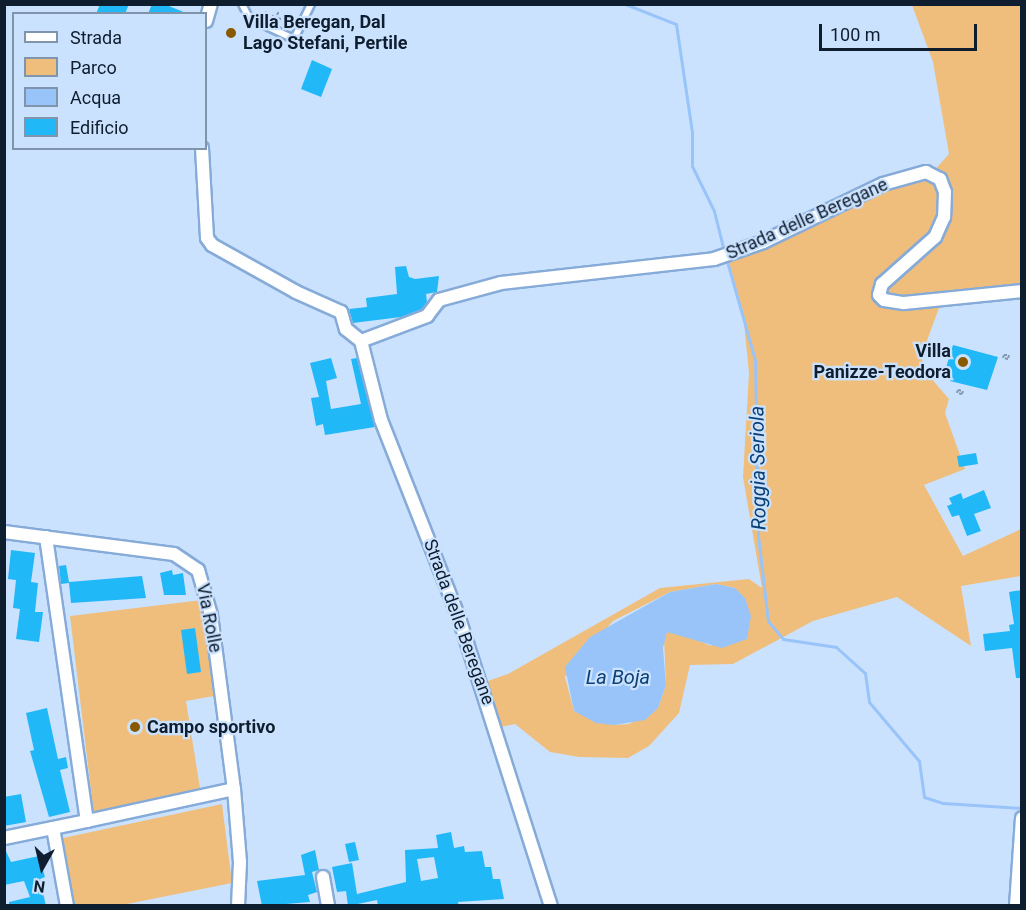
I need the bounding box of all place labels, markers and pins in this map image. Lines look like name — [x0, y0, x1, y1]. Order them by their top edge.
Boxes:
place label: Villa Beregan, Dal Lago Stefani, Pertile — [243, 12, 408, 54]
marker: Villa Beregan, Dal Lago Stefani, Pertile — [224, 26, 238, 40]
place label: Villa Panizze-Teodora — [814, 341, 951, 384]
marker: Villa Panizze-Teodora — [956, 355, 970, 369]
place label: Campo sportivo — [147, 716, 275, 738]
marker: Campo sportivo — [128, 720, 142, 734]

